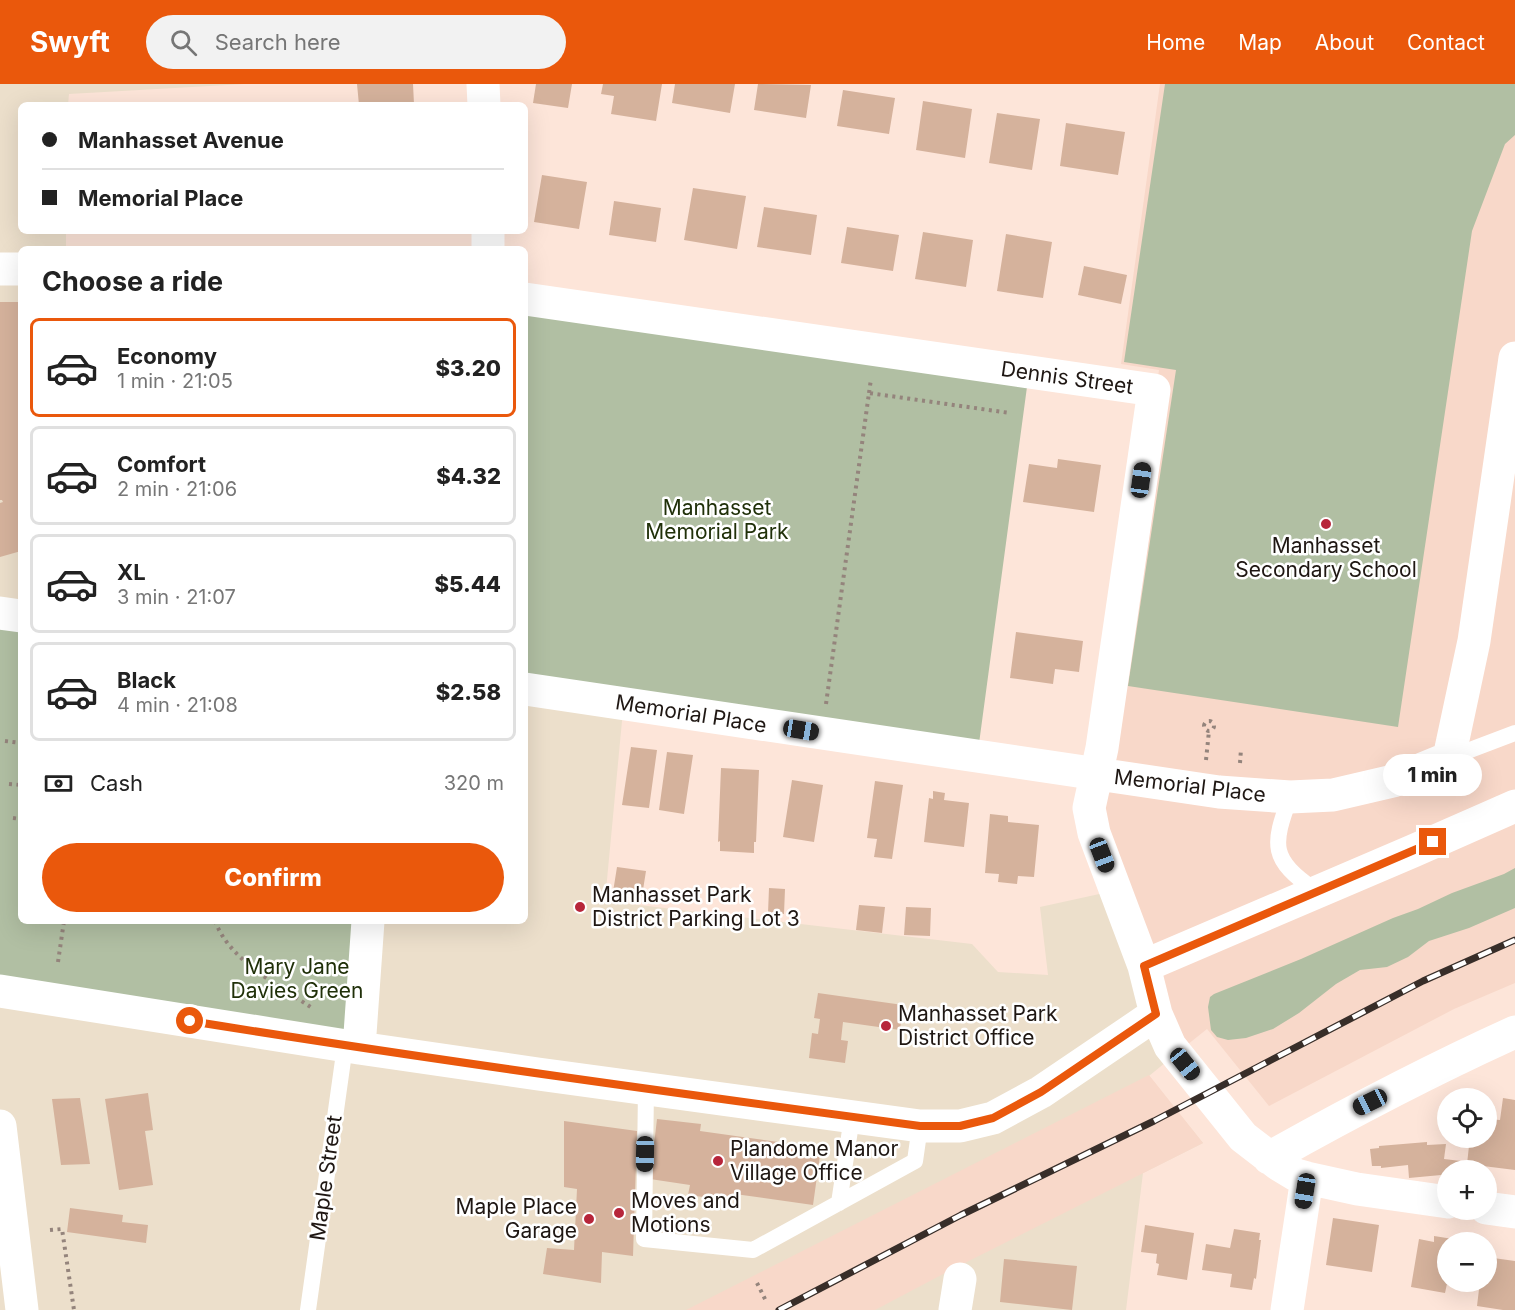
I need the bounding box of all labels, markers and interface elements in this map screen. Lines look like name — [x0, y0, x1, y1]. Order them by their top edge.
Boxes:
search box — [146, 15, 566, 69]
text: Swyft — [30, 25, 110, 59]
icon: search — [167, 26, 200, 59]
text: Search here — [215, 29, 340, 55]
text: Home — [1146, 30, 1205, 55]
text: Map — [1238, 30, 1282, 55]
text: About — [1315, 30, 1374, 55]
text: Contact — [1407, 30, 1485, 55]
text: Manhasset Avenue — [78, 127, 284, 153]
text: Memorial Place — [78, 185, 243, 211]
text: Choose a ride — [42, 265, 223, 298]
icon: car — [45, 341, 99, 395]
text: Economy — [117, 343, 217, 369]
text: $3.20 — [435, 355, 501, 381]
street label: Dennis Street — [999, 356, 1135, 399]
text: 1 min · 21:05 — [117, 369, 233, 393]
icon: car — [45, 449, 99, 503]
text: Comfort — [117, 451, 206, 477]
car — [1130, 461, 1152, 499]
text: $4.32 — [436, 463, 501, 489]
text: 2 min · 21:06 — [117, 477, 237, 501]
park label: Manhasset Memorial Park — [645, 495, 789, 544]
marker: Manhasset Secondary School — [1319, 517, 1333, 531]
place label: Manhasset Secondary School — [1235, 533, 1417, 582]
icon: car — [45, 557, 99, 611]
text: XL — [117, 559, 146, 585]
text: $5.44 — [435, 571, 501, 597]
text: 3 min · 21:07 — [117, 585, 236, 609]
icon: car — [45, 665, 99, 719]
text: Black — [117, 667, 176, 693]
text: $2.58 — [436, 679, 501, 705]
street label: Memorial Place — [614, 689, 769, 738]
text: 4 min · 21:08 — [117, 693, 238, 717]
car — [782, 718, 820, 742]
callout: 1 min — [1384, 755, 1482, 797]
text: 1 min — [1407, 763, 1458, 787]
street label: Memorial Place — [1113, 764, 1267, 807]
icon: cash — [42, 767, 75, 800]
text: Cash — [90, 770, 143, 796]
text: 320 m — [444, 771, 504, 795]
route end — [1419, 828, 1446, 855]
car — [1087, 835, 1117, 875]
button: Confirm — [42, 843, 504, 912]
place label: Manhasset Park District Parking Lot 3 — [592, 882, 800, 931]
marker: Manhasset Park District Parking Lot 3 — [573, 900, 587, 914]
park label: Mary Jane Davies Green — [231, 954, 363, 1003]
place label: Manhasset Park District Office — [898, 1001, 1058, 1050]
route start — [176, 1007, 203, 1034]
marker: Manhasset Park District Office — [879, 1019, 893, 1033]
car — [1167, 1044, 1203, 1084]
car — [1350, 1086, 1390, 1118]
map controls — [1437, 1088, 1497, 1292]
button: locate — [1437, 1088, 1497, 1148]
street label: Maple Street — [304, 1114, 347, 1242]
car — [636, 1136, 654, 1172]
place label: Plandome Manor Village Office — [730, 1136, 898, 1185]
marker: Plandome Manor Village Office — [711, 1154, 725, 1168]
button: + — [1437, 1160, 1497, 1220]
car — [1293, 1172, 1317, 1210]
place label: Moves and Motions — [631, 1188, 740, 1237]
place label: Maple Place Garage — [456, 1194, 577, 1243]
marker: Moves and Motions — [612, 1206, 626, 1220]
marker: Maple Place Garage — [582, 1212, 596, 1226]
button: − — [1437, 1232, 1497, 1292]

